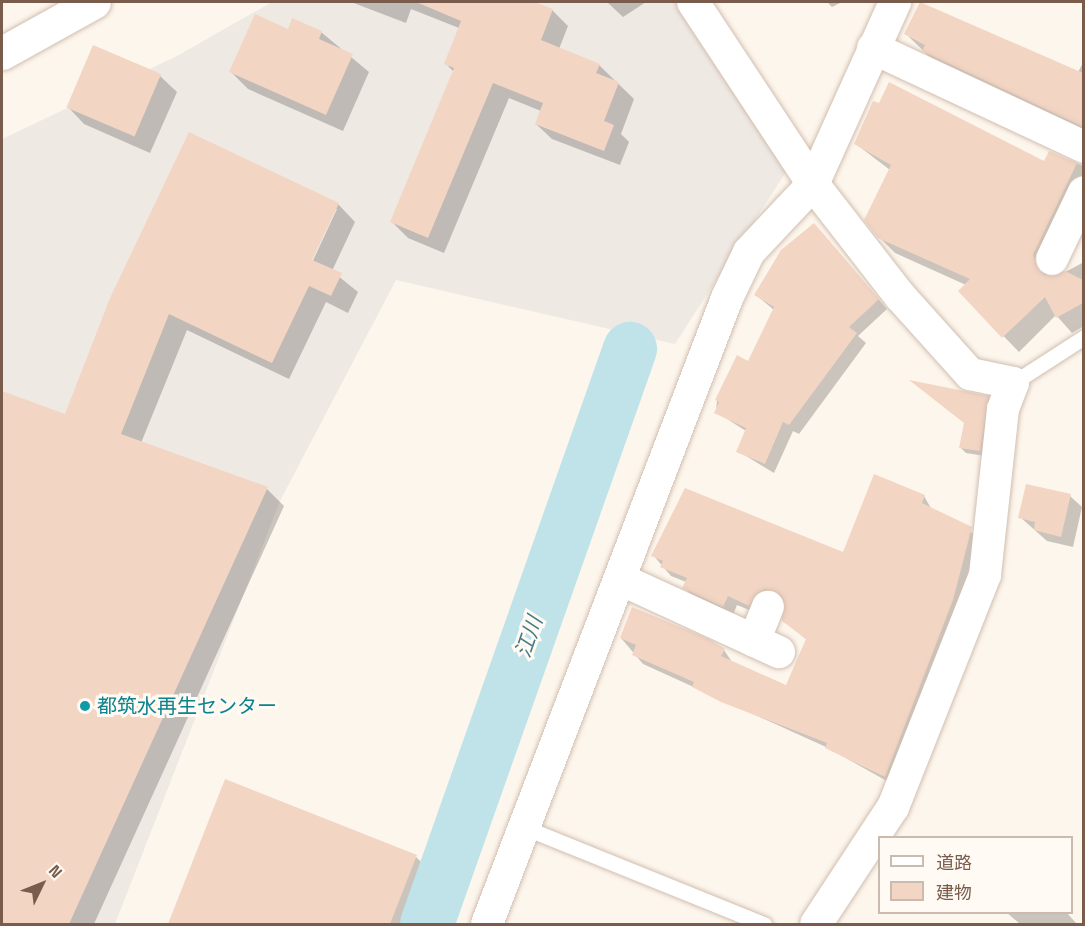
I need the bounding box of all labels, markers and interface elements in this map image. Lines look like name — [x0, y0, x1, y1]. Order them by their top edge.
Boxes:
water label: 江川 — [510, 613, 548, 661]
place label: 都筑水再生センター — [97, 694, 277, 718]
marker: 都筑水再生センター — [78, 699, 92, 713]
legend — [878, 836, 1073, 914]
text: 道路 — [936, 851, 972, 874]
north arrow — [12, 854, 72, 914]
text: N — [44, 860, 67, 882]
text: 建物 — [936, 881, 972, 904]

